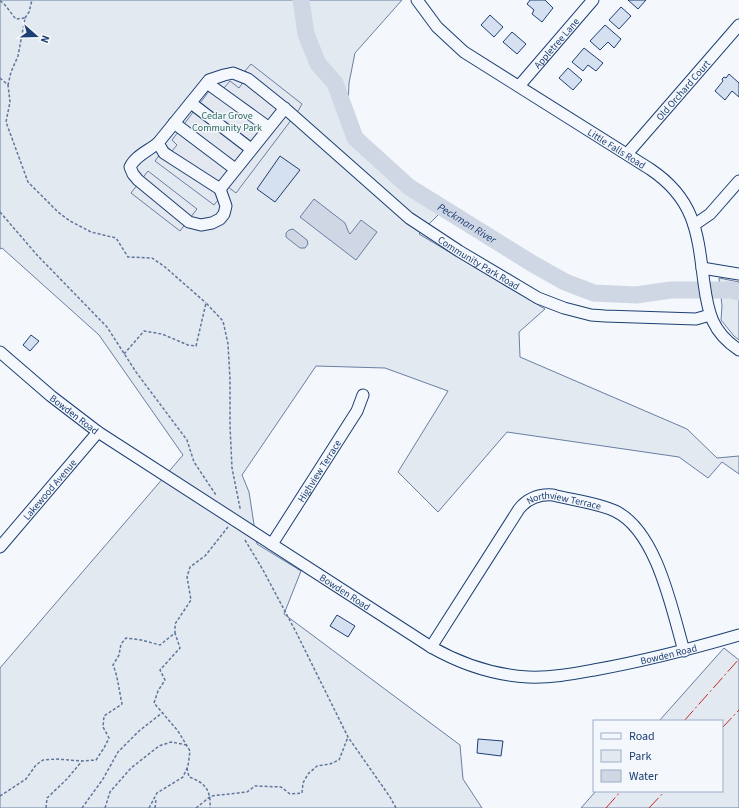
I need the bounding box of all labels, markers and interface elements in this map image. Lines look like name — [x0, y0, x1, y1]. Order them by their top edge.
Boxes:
street label: Appletree Lane — [531, 15, 583, 72]
north arrow — [16, 16, 56, 56]
text: N — [37, 33, 53, 45]
street label: Old Orchard Court — [653, 57, 714, 124]
park label: Cedar Grove Community Park — [192, 109, 262, 135]
street label: Little Falls Road — [585, 126, 648, 172]
water label: Peckman River — [435, 200, 500, 248]
street label: Community Park Road — [435, 233, 522, 294]
street label: Bowden Road — [47, 392, 101, 438]
street label: Highview Terrace — [295, 437, 345, 505]
street label: Lakewood Avenue — [20, 456, 80, 523]
street label: Northview Terrace — [524, 489, 603, 514]
street label: Bowden Road — [317, 571, 373, 614]
street label: Bowden Road — [639, 641, 699, 668]
legend — [593, 720, 723, 792]
text: Road — [629, 728, 655, 745]
text: Park — [629, 748, 651, 765]
text: Water — [629, 768, 659, 785]

